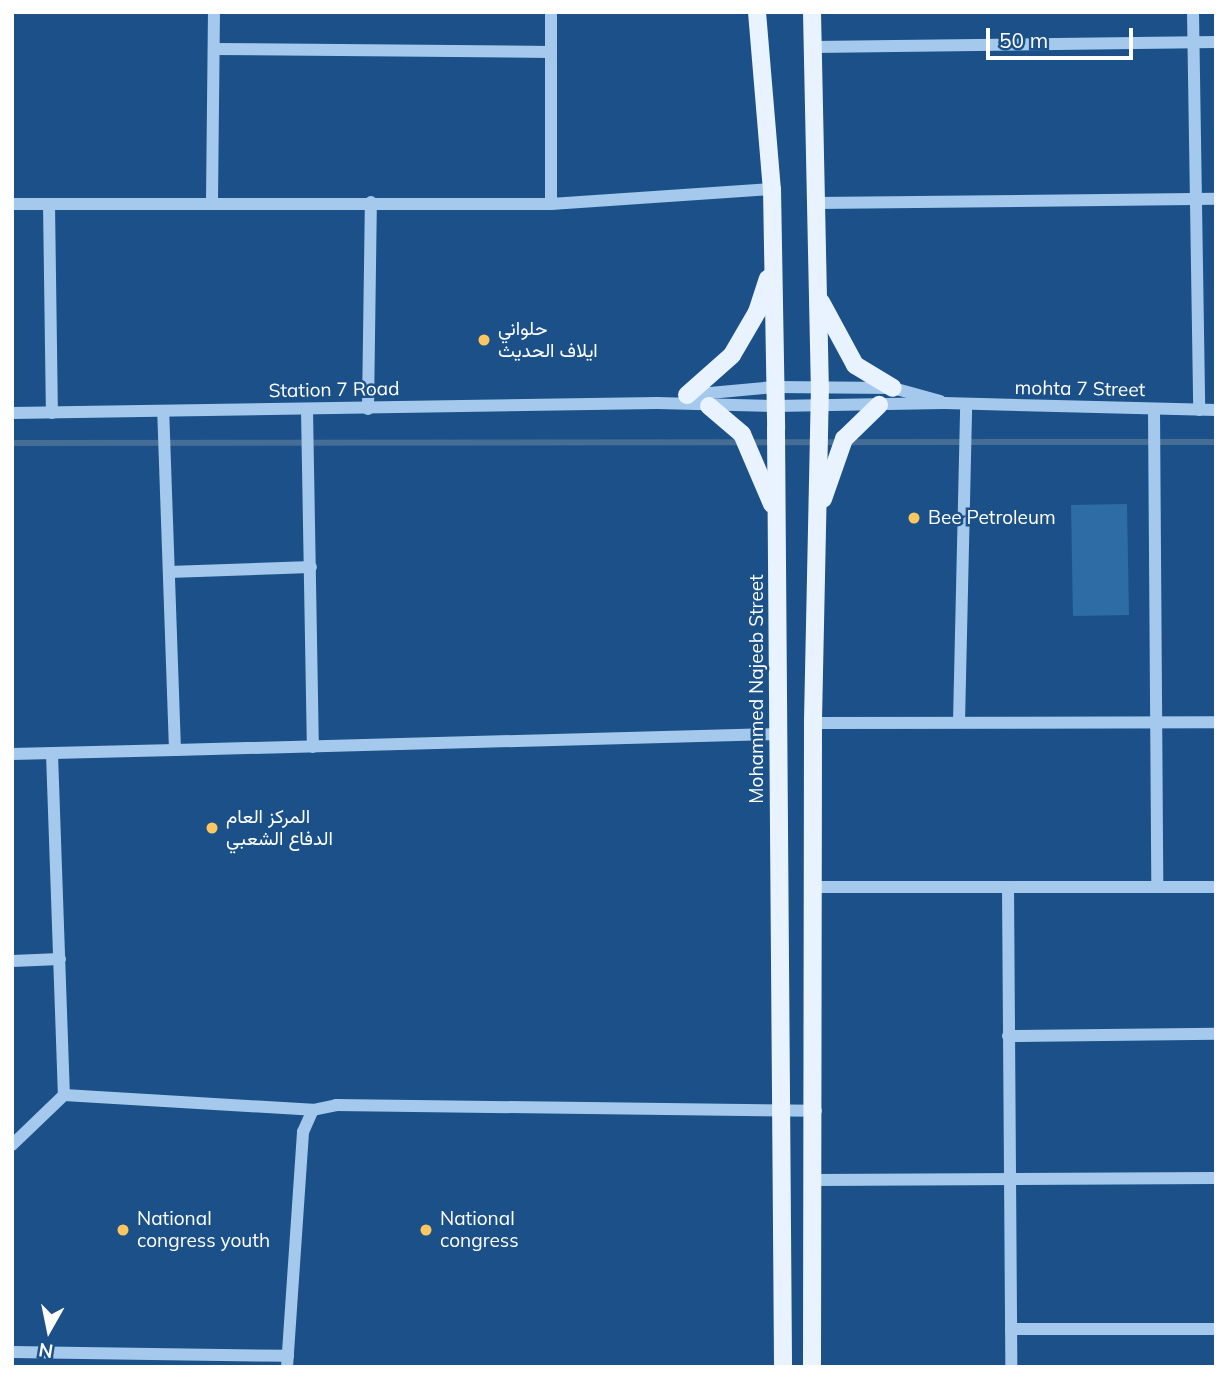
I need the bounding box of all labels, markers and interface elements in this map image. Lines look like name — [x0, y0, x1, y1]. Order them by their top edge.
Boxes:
scale bar — [990, 14, 1137, 58]
text: 50 m — [999, 27, 1048, 53]
place label: حلواني ايلاف الحديث — [498, 318, 598, 362]
marker: حلواني ايلاف الحديث — [476, 332, 492, 348]
street label: mohta 7 Street — [1015, 376, 1145, 402]
street label: Station 7 Road — [268, 377, 400, 403]
place label: Bee Petroleum — [928, 507, 1056, 529]
marker: Bee Petroleum — [906, 510, 922, 526]
street label: Mohammed Najeeb Street — [746, 574, 768, 804]
place label: المركز العام الدفاع الشعبي — [226, 806, 333, 850]
marker: المركز العام الدفاع الشعبي — [204, 820, 220, 836]
place label: National congress youth — [137, 1208, 270, 1252]
place label: National congress — [440, 1208, 519, 1252]
marker: National congress youth — [115, 1222, 131, 1238]
marker: National congress — [418, 1222, 434, 1238]
north arrow — [14, 1295, 84, 1365]
text: N — [37, 1338, 55, 1364]

